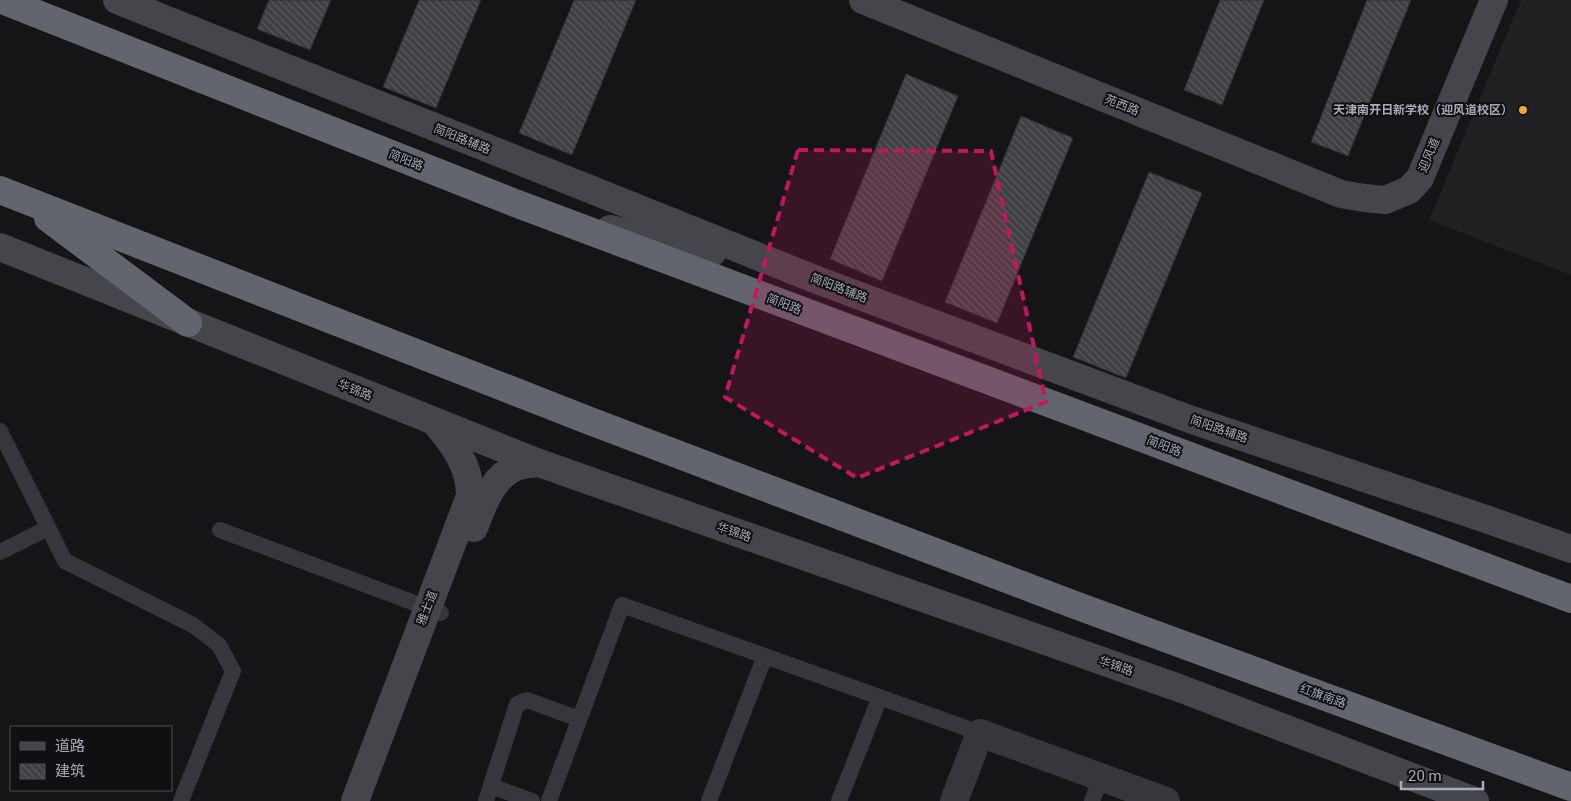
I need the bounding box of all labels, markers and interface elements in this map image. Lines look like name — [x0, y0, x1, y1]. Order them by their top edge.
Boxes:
street label: 苑西路 — [1103, 92, 1141, 118]
place label: 天津南开日新学校（迎风道校区） — [1333, 103, 1513, 117]
marker: 天津南开日新学校（迎风道校区） — [1517, 104, 1529, 116]
street label: 简阳路辅路 — [432, 121, 492, 157]
street label: 迎风道 — [1416, 136, 1442, 174]
street label: 简阳路 — [387, 147, 425, 173]
street label: 简阳路辅路 — [808, 271, 870, 305]
street label: 简阳路 — [765, 291, 803, 317]
street label: 华锦路 — [336, 377, 374, 403]
street label: 简阳路辅路 — [1188, 413, 1250, 445]
street label: 简阳路 — [1145, 433, 1183, 459]
street label: 华锦路 — [715, 520, 753, 544]
street label: 雅士道 — [414, 589, 440, 627]
street label: 华锦路 — [1097, 654, 1135, 678]
street label: 红旗南路 — [1298, 681, 1348, 711]
legend — [10, 726, 172, 791]
text: 道路 — [55, 737, 85, 755]
scale bar — [1401, 758, 1484, 790]
text: 建筑 — [55, 762, 85, 780]
text: 20 m — [1408, 767, 1442, 785]

